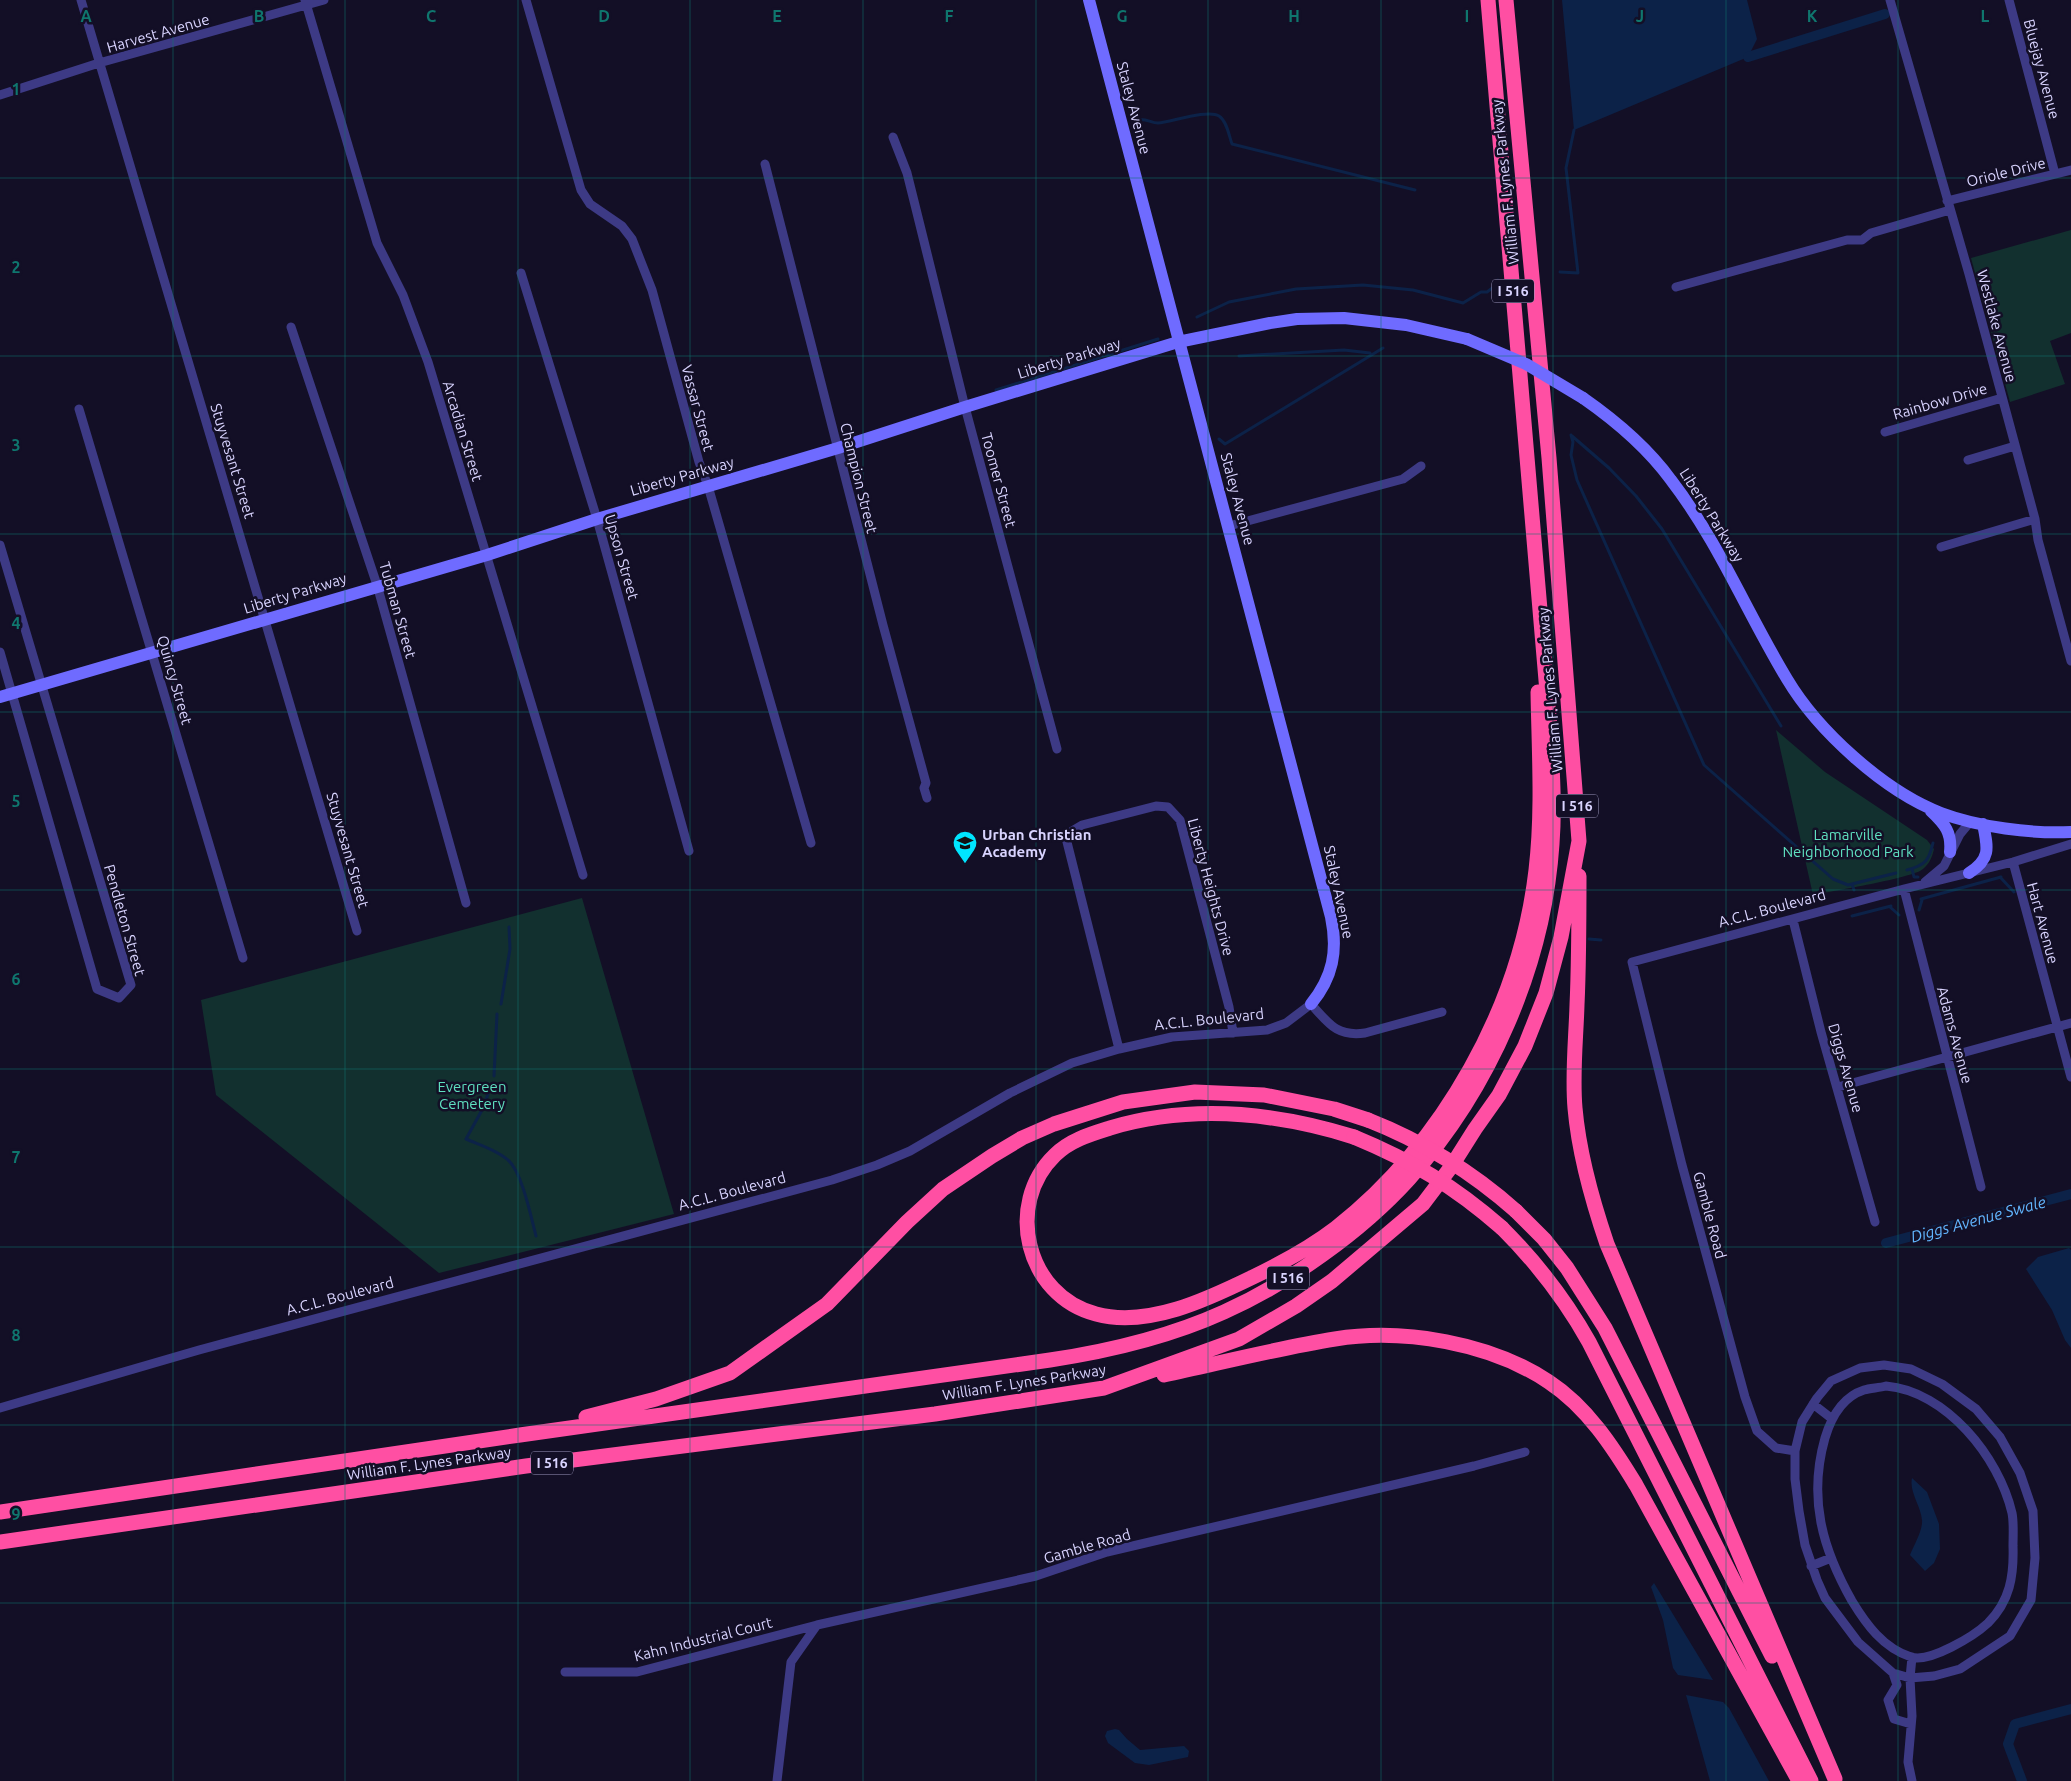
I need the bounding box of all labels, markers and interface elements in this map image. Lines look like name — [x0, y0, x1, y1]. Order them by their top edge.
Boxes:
text: A — [80, 7, 92, 25]
text: B — [254, 7, 264, 25]
text: C — [426, 7, 436, 25]
text: D — [598, 7, 610, 25]
text: E — [772, 7, 782, 25]
text: F — [945, 7, 954, 25]
text: G — [1116, 7, 1128, 25]
text: H — [1288, 7, 1300, 25]
text: I — [1465, 7, 1469, 25]
text: J — [1636, 7, 1644, 25]
text: K — [1807, 7, 1818, 25]
text: L — [1981, 7, 1990, 25]
street label: Harvest Avenue — [105, 10, 211, 56]
street label: Bluejay Avenue — [2020, 17, 2064, 121]
street label: Staley Avenue — [1114, 60, 1154, 156]
text: 1 — [11, 80, 21, 98]
street label: William F. Lynes Parkway — [1488, 99, 1522, 265]
street label: Oriole Drive — [1965, 154, 2047, 190]
text: 2 — [11, 258, 21, 276]
street label: Westlake Avenue — [1974, 268, 2020, 384]
road number: I 516 — [1492, 280, 1534, 302]
street label: Liberty Parkway — [1015, 334, 1123, 382]
street label: Vassar Street — [678, 363, 718, 453]
street label: Arcadian Street — [440, 379, 486, 483]
street label: Rainbow Drive — [1891, 379, 1989, 423]
street label: Stuyvesant Street — [207, 401, 259, 521]
street label: Champion Street — [837, 421, 881, 535]
street label: Toomer Street — [978, 431, 1020, 529]
text: 3 — [11, 436, 21, 454]
street label: Staley Avenue — [1218, 451, 1258, 547]
street label: Liberty Parkway — [628, 453, 736, 499]
street label: Liberty Parkway — [1676, 465, 1748, 565]
street label: Upson Street — [602, 512, 642, 602]
street label: Tubman Street — [376, 560, 420, 660]
street label: Liberty Parkway — [241, 569, 349, 617]
street label: William F. Lynes Parkway — [1534, 607, 1566, 773]
text: 4 — [11, 614, 21, 632]
street label: Quincy Street — [154, 633, 196, 727]
street label: Stuyvesant Street — [323, 790, 373, 910]
text: 5 — [11, 792, 21, 810]
road number: I 516 — [1556, 794, 1598, 818]
street label: Liberty Heights Drive — [1184, 816, 1238, 958]
place label: Urban Christian Academy — [982, 826, 1091, 860]
park label: Lamarville Neighborhood Park — [1782, 826, 1914, 860]
school or university icon: Urban Christian Academy — [952, 830, 978, 864]
street label: Staley Avenue — [1321, 844, 1357, 940]
street label: Pendleton Street — [101, 862, 149, 978]
street label: Hart Avenue — [2024, 880, 2062, 966]
street label: A.C.L. Boulevard — [1716, 886, 1828, 930]
text: 6 — [11, 970, 21, 988]
street label: Adams Avenue — [1934, 985, 1976, 1085]
street label: A.C.L. Boulevard — [1153, 1005, 1265, 1033]
street label: Diggs Avenue — [1825, 1021, 1867, 1115]
park label: Evergreen Cemetery — [438, 1078, 506, 1112]
text: 7 — [11, 1148, 21, 1166]
street label: A.C.L. Boulevard — [676, 1169, 788, 1213]
street label: Gamble Road — [1690, 1170, 1730, 1260]
water label: Diggs Avenue Swale — [1909, 1192, 2047, 1246]
road number: I 516 — [1267, 1266, 1309, 1290]
street label: A.C.L. Boulevard — [284, 1274, 396, 1318]
text: 8 — [11, 1326, 21, 1344]
street label: William F. Lynes Parkway — [941, 1361, 1107, 1403]
street label: William F. Lynes Parkway — [346, 1443, 512, 1483]
road number: I 516 — [531, 1452, 573, 1475]
text: 9 — [11, 1505, 21, 1523]
street label: Gamble Road — [1042, 1525, 1132, 1567]
street label: Kahn Industrial Court — [632, 1614, 774, 1664]

